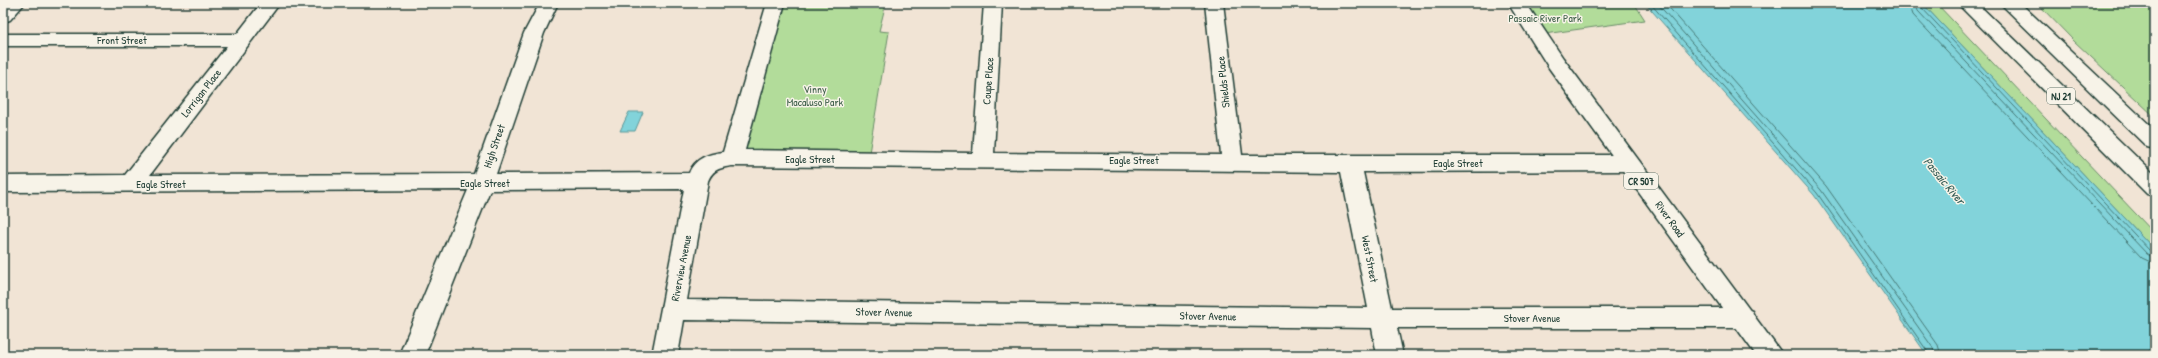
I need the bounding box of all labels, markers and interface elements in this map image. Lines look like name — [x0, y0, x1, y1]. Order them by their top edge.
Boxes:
park label: Passaic River Park — [1508, 11, 1582, 25]
street label: Front Street — [96, 33, 147, 47]
street label: Shields Place — [1213, 55, 1233, 108]
street label: Coupe Place — [979, 56, 997, 105]
street label: Lorrigan Place — [178, 66, 225, 120]
park label: Vinny Macaluso Park — [787, 82, 844, 109]
road number: NJ 21 — [2047, 88, 2075, 104]
street label: High Street — [480, 122, 508, 170]
street label: Eagle Street — [785, 152, 835, 166]
street label: Eagle Street — [1109, 153, 1159, 167]
water label: Passaic River — [1920, 153, 1970, 209]
street label: Eagle Street — [1433, 156, 1483, 170]
road number: CR 507 — [1624, 173, 1658, 189]
street label: Eagle Street — [460, 176, 510, 190]
street label: Eagle Street — [136, 177, 186, 191]
street label: River Road — [1652, 198, 1688, 240]
street label: Riverview Avenue — [668, 233, 694, 302]
street label: West Street — [1359, 234, 1381, 284]
street label: Stover Avenue — [856, 305, 913, 320]
street label: Stover Avenue — [1180, 309, 1237, 324]
street label: Stover Avenue — [1504, 311, 1561, 325]

